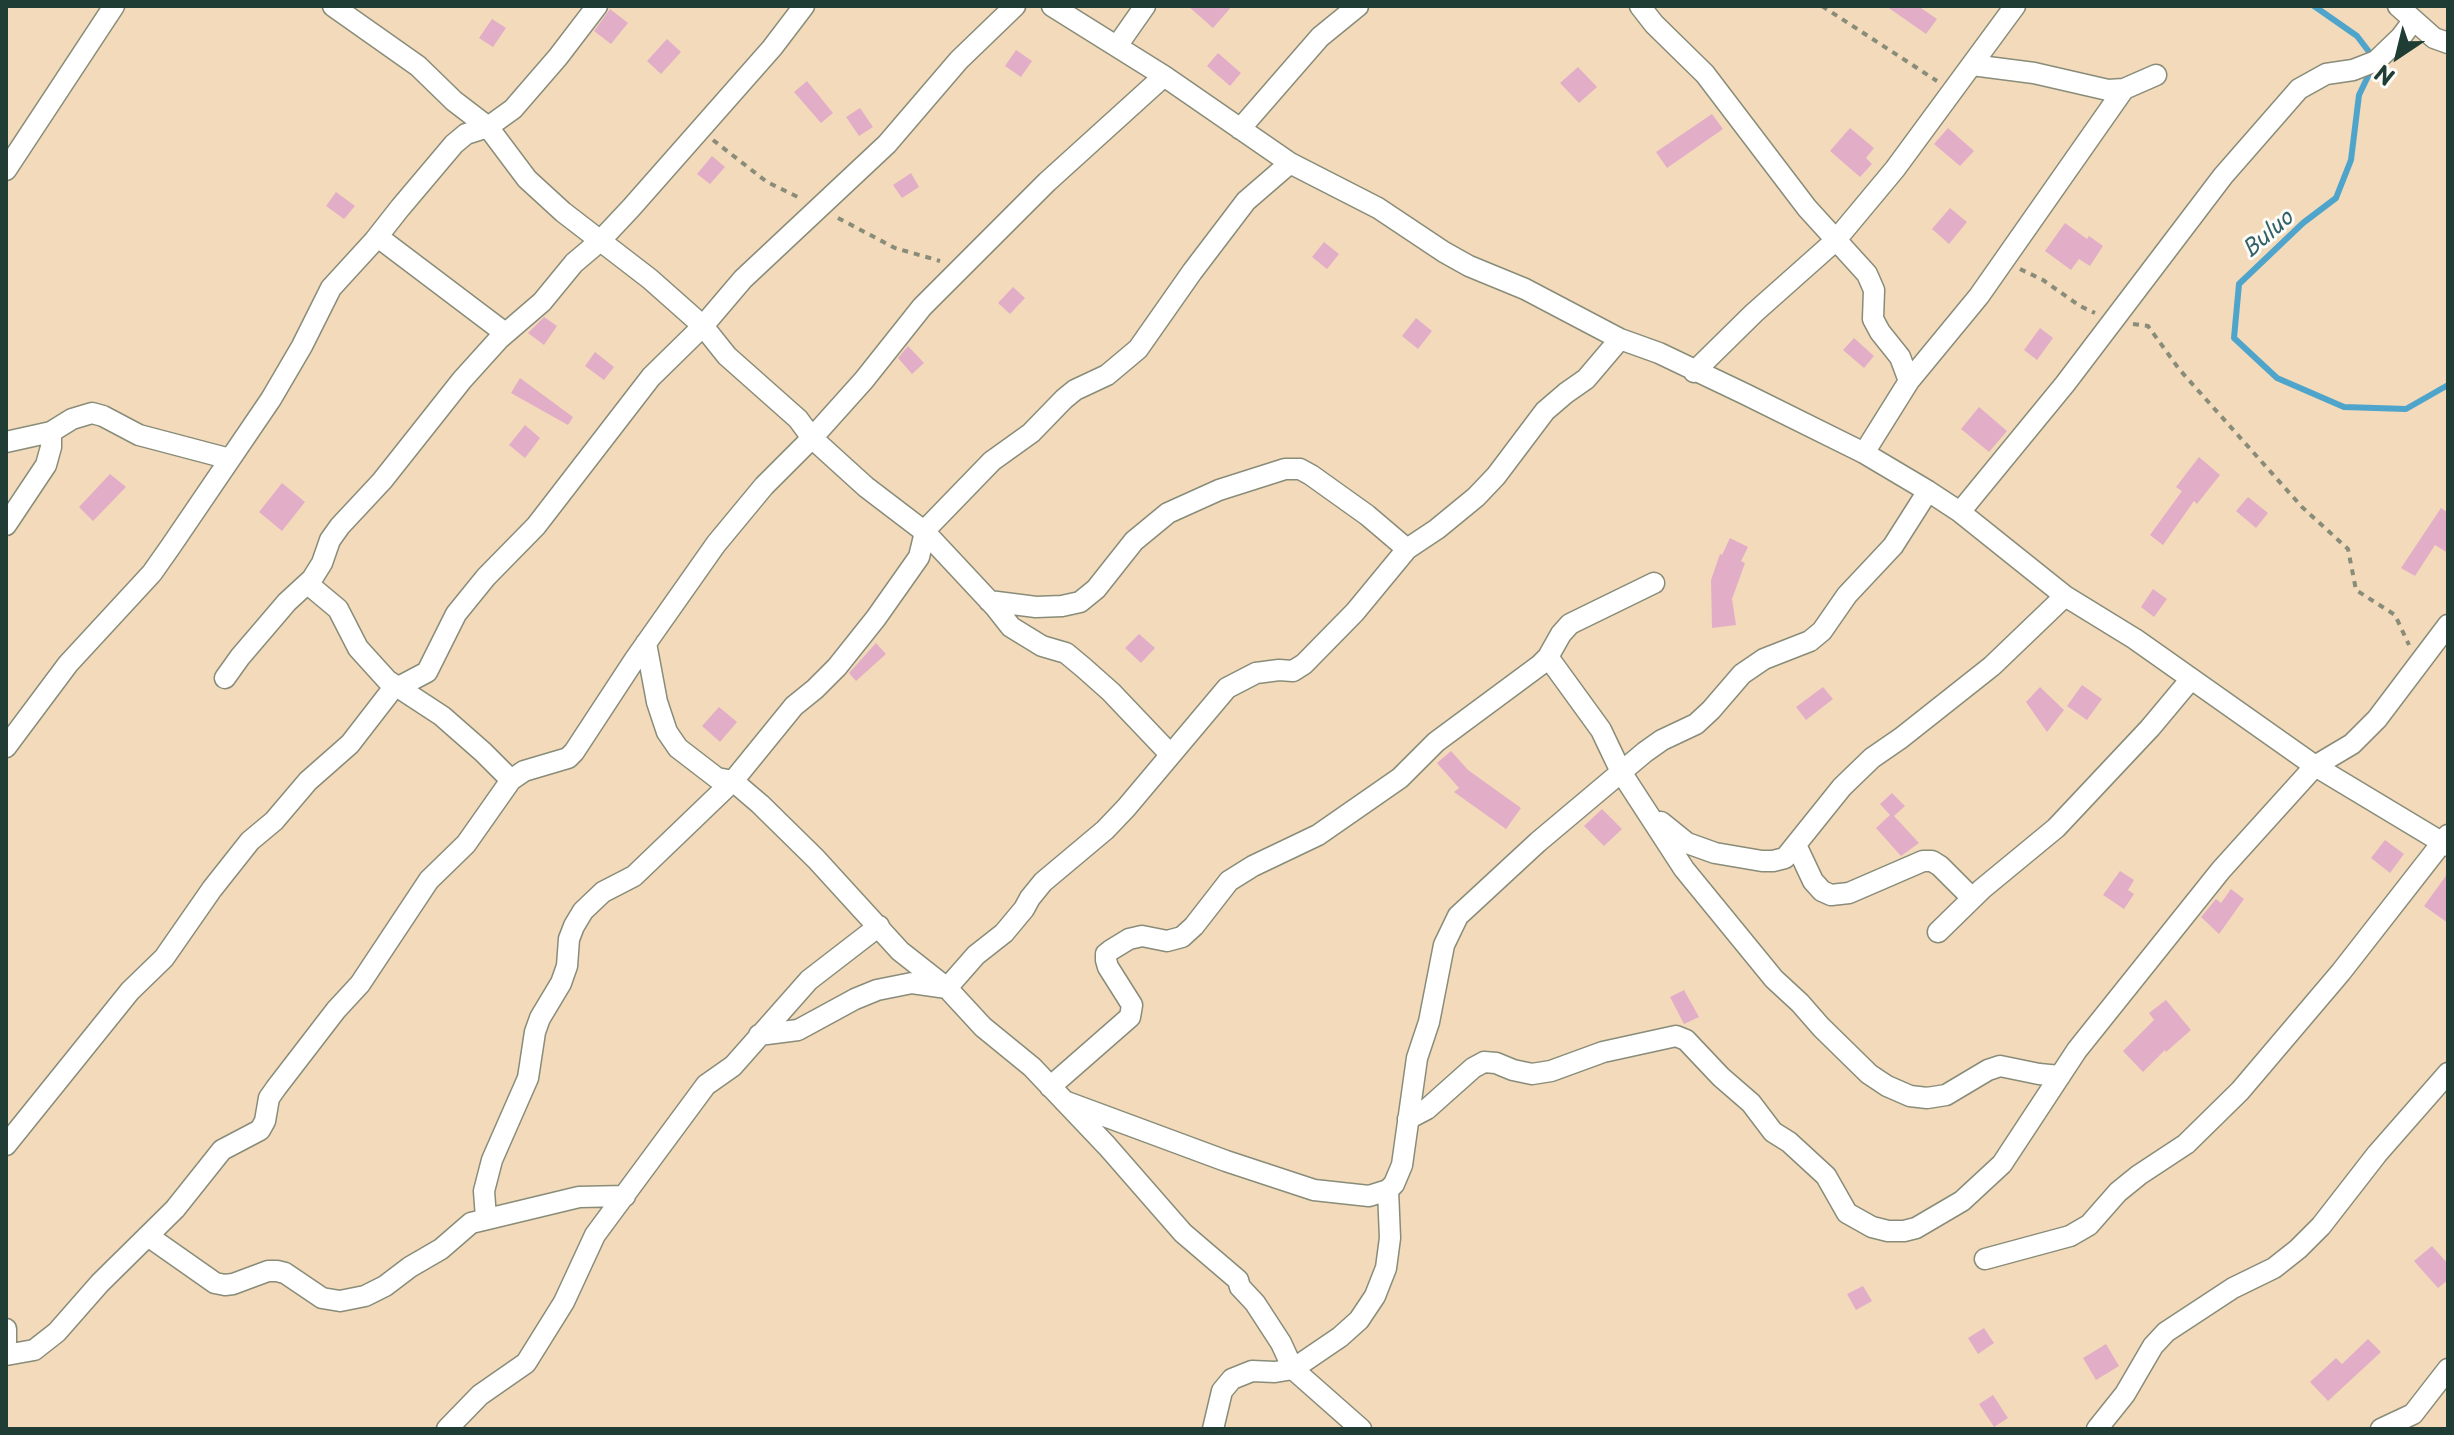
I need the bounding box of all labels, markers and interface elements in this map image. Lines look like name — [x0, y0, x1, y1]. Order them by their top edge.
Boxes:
north arrow — [2358, 16, 2438, 96]
text: N — [2367, 58, 2401, 95]
water label: Buluo — [2237, 205, 2299, 265]

